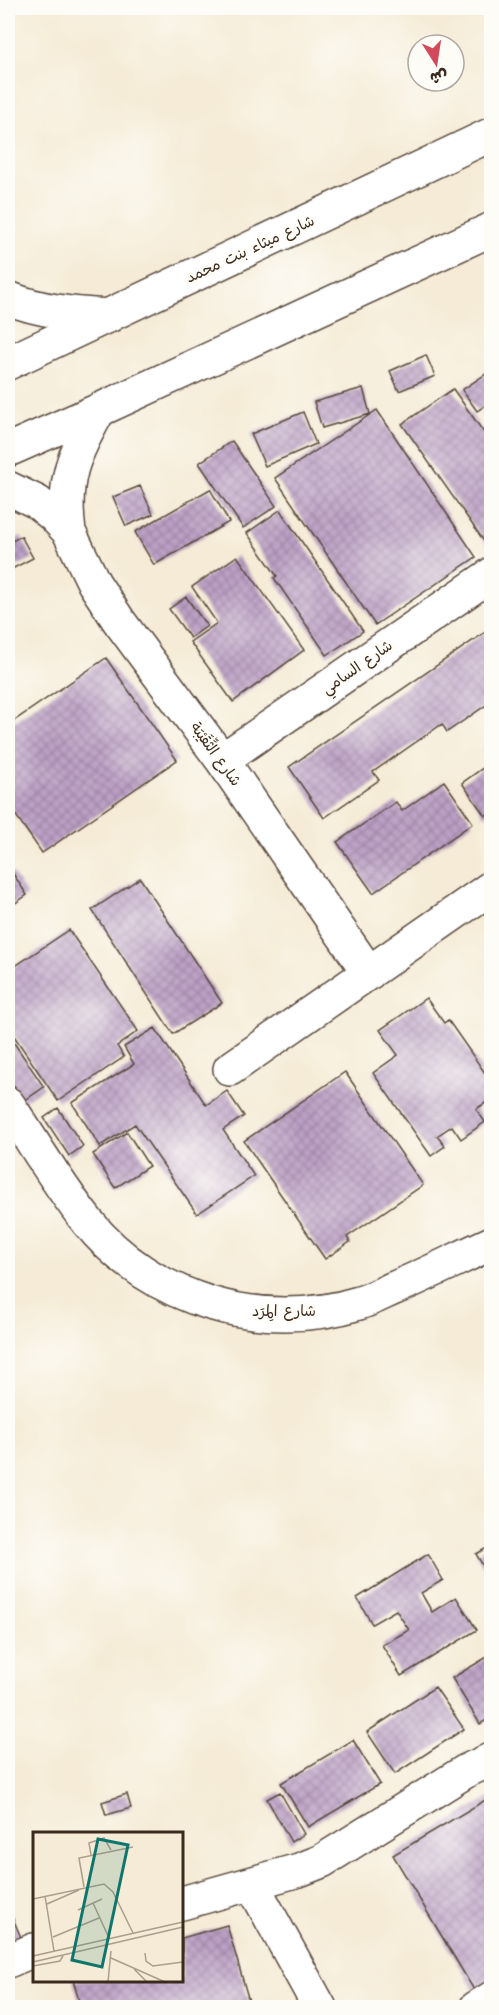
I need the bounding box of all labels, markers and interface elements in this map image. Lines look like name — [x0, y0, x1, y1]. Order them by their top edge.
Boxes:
north arrow — [406, 33, 466, 93]
text: ش — [428, 62, 450, 90]
street label: شارع ميثاء بنت محمد — [182, 210, 319, 290]
street label: شارع السامي — [317, 634, 398, 701]
street label: شارع الثِّقَيْبَة — [184, 717, 247, 792]
street label: شارع المِرَد — [252, 1300, 316, 1324]
inset map — [33, 1832, 183, 1982]

